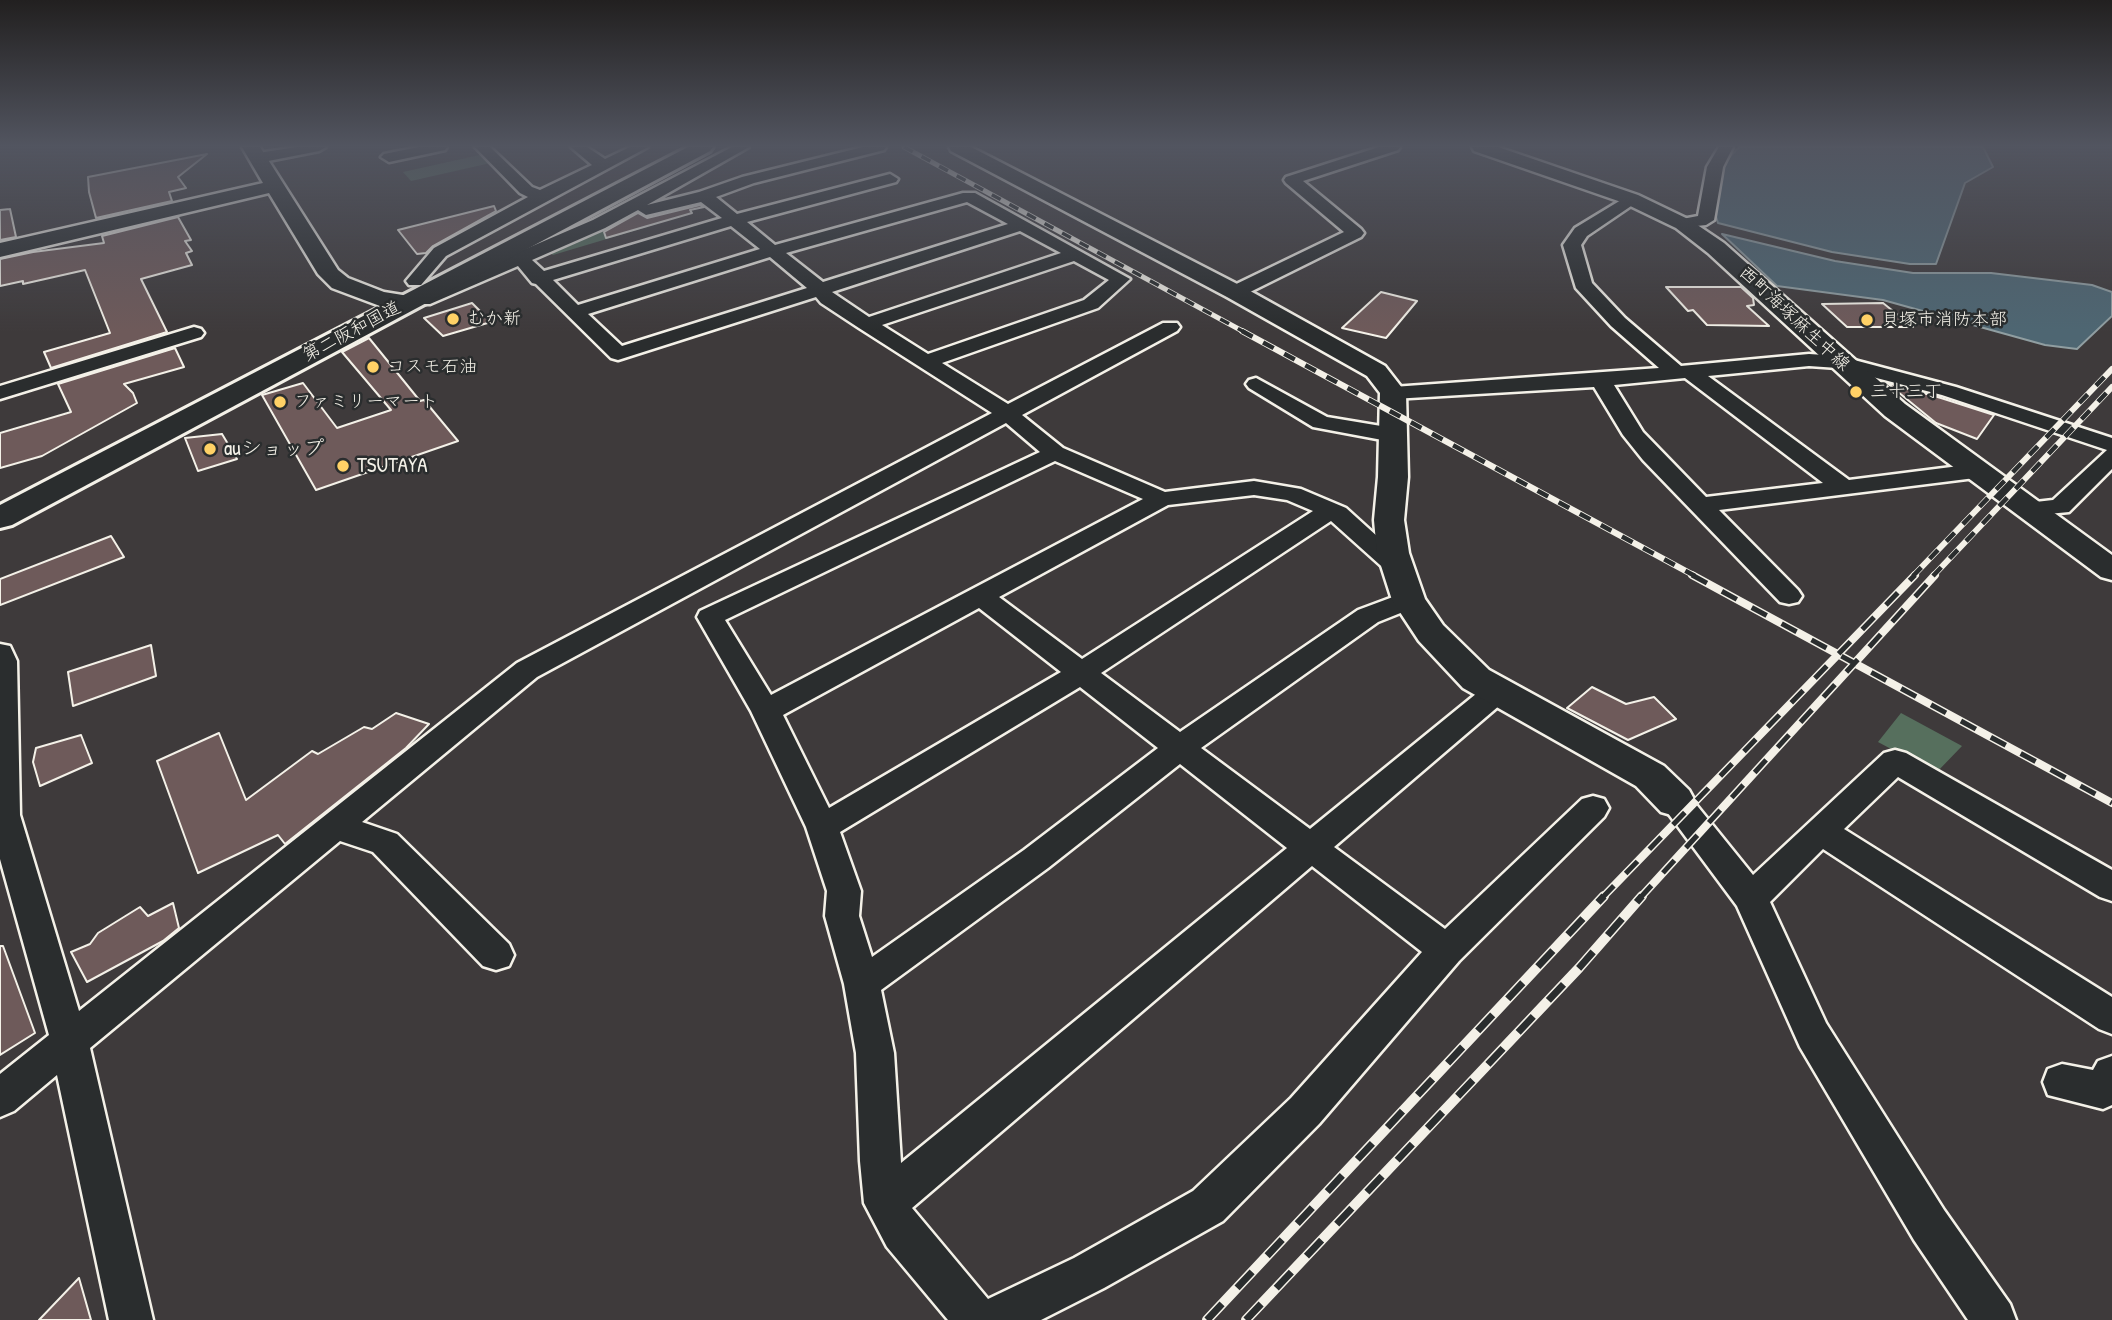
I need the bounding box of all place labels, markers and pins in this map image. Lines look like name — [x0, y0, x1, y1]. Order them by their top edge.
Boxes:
place label: むか新 — [467, 308, 521, 330]
place label: 貝塚市消防本部 — [1881, 309, 2007, 331]
marker: むか新 — [445, 311, 461, 327]
marker: 貝塚市消防本部 — [1859, 312, 1875, 328]
place label: コスモ石油 — [387, 356, 477, 378]
marker: コスモ石油 — [365, 359, 381, 375]
place label: 三十三丁 — [1870, 381, 1942, 403]
marker: 三十三丁 — [1848, 384, 1864, 400]
place label: ファミリーマート — [294, 391, 438, 413]
marker: ファミリーマート — [272, 394, 288, 410]
place label: auショップ — [224, 436, 325, 462]
marker: auショップ — [202, 441, 218, 457]
place label: TSUTAYA — [357, 453, 428, 479]
marker: TSUTAYA — [335, 458, 351, 474]

